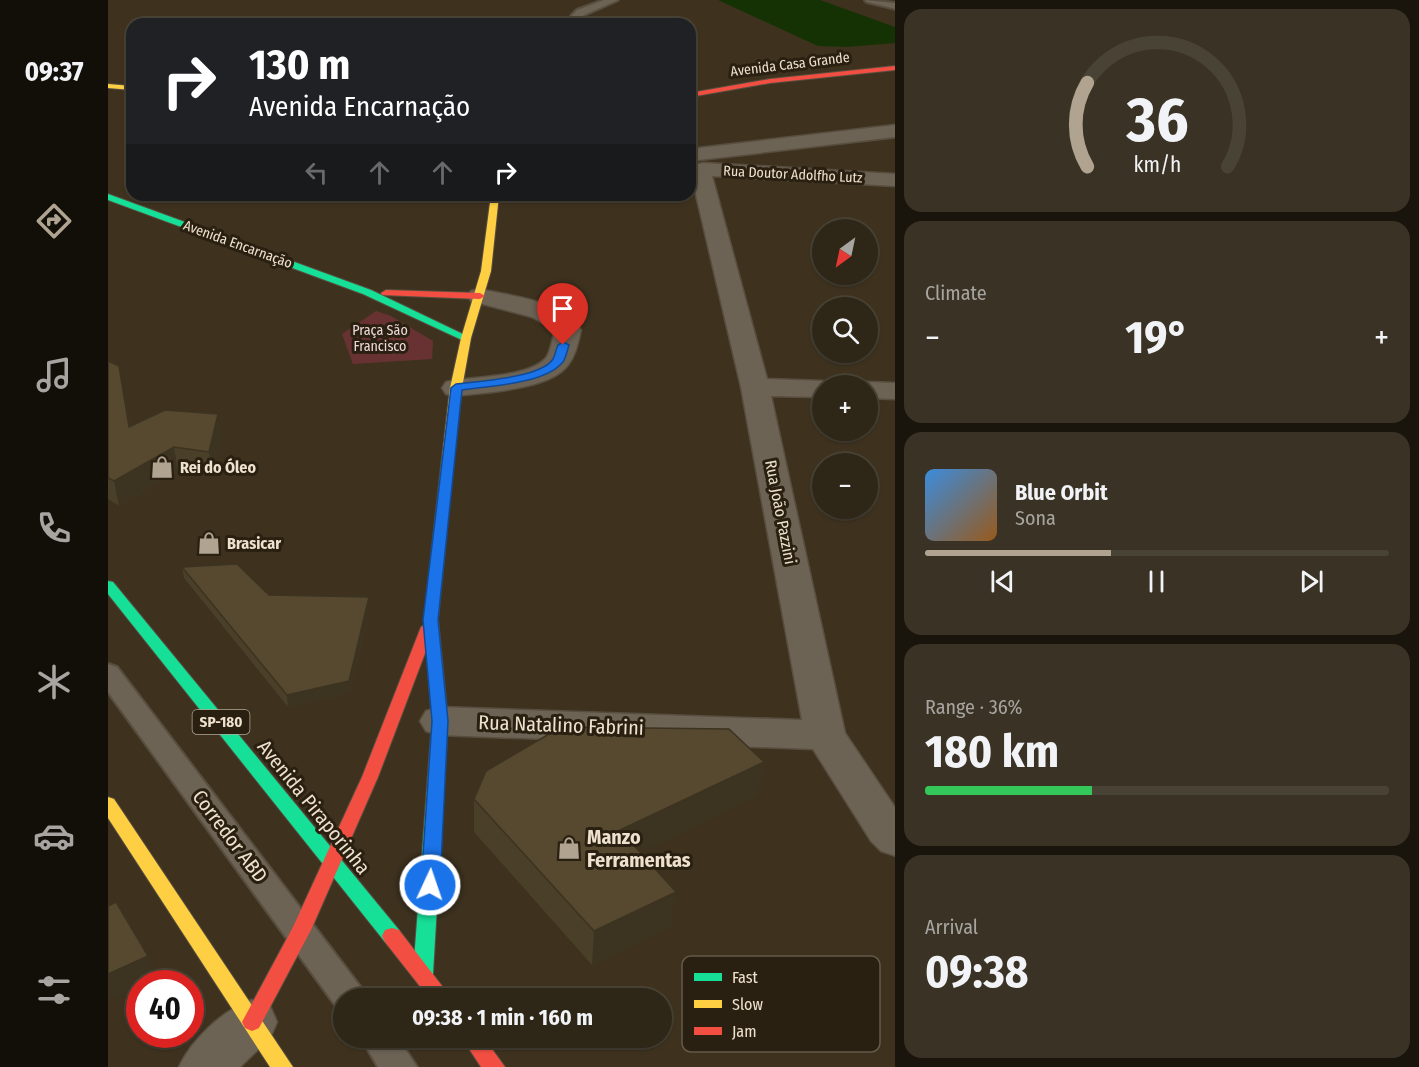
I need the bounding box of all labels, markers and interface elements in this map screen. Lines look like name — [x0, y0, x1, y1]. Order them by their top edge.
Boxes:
text: 130 m — [249, 40, 350, 90]
icon: right — [150, 42, 228, 120]
street label: Avenida Casa Grande — [730, 49, 851, 80]
text: 09:37 — [24, 56, 84, 88]
text: 36 — [1125, 83, 1188, 158]
text: Avenida Encarnação — [249, 91, 470, 123]
text: km/h — [1133, 153, 1181, 179]
icon: left — [300, 156, 333, 189]
icon: ahead — [363, 156, 396, 189]
icon: ahead — [426, 156, 459, 189]
icon: right — [489, 156, 522, 189]
street label: Rua Doutor Adolfho Lutz — [723, 162, 864, 187]
icon: directions — [33, 200, 75, 242]
street label: Avenida Encarnação — [181, 217, 295, 272]
north arrow — [812, 219, 878, 285]
map controls — [812, 219, 878, 519]
text: Climate — [925, 281, 987, 305]
pin — [537, 283, 588, 345]
icon: arrive — [546, 292, 579, 325]
button: search — [812, 297, 878, 363]
text: 19° — [1125, 311, 1189, 365]
text: − — [925, 318, 940, 358]
text: + — [1374, 318, 1389, 358]
park label: Praça São Francisco — [352, 322, 408, 355]
icon: music — [33, 354, 75, 396]
button: + — [812, 375, 878, 441]
button: − — [812, 453, 878, 519]
shop icon: Rei do Óleo — [149, 454, 175, 480]
place label: Rei do Óleo — [180, 458, 256, 477]
street label: Rua João Pazzini — [761, 458, 800, 566]
text: Blue Orbit — [1015, 479, 1108, 506]
text: Sona — [1015, 506, 1056, 530]
icon: phone — [33, 507, 75, 549]
shop icon: Brasicar — [196, 530, 222, 556]
place label: Brasicar — [227, 534, 281, 553]
icon: previous — [986, 565, 1019, 598]
icon: pause — [1140, 565, 1173, 598]
icon: next — [1295, 565, 1328, 598]
icon: climate — [33, 661, 75, 703]
text: Range · 36% — [925, 695, 1023, 719]
road number: SP-180 — [192, 710, 250, 734]
street label: Rua Natalino Fabrini — [478, 710, 644, 740]
text: 180 km — [925, 725, 1059, 779]
street label: Avenida Piraporinha — [253, 735, 375, 879]
street label: Corredor ABD — [187, 785, 273, 887]
icon: car — [33, 815, 75, 857]
place label: Manzo Ferramentas — [587, 825, 691, 872]
shop icon: Manzo Ferramentas — [556, 835, 582, 861]
position arrow — [398, 853, 462, 917]
text: Arrival — [925, 915, 978, 939]
text: 09:38 — [925, 945, 1029, 999]
legend — [682, 956, 880, 1052]
text: Fast — [732, 968, 759, 987]
icon: filters — [33, 969, 75, 1011]
speed limit sign: 40 — [126, 970, 204, 1048]
text: Slow — [732, 995, 763, 1014]
text: 09:38 · 1 min · 160 m — [412, 1004, 593, 1031]
text: Jam — [732, 1022, 757, 1041]

